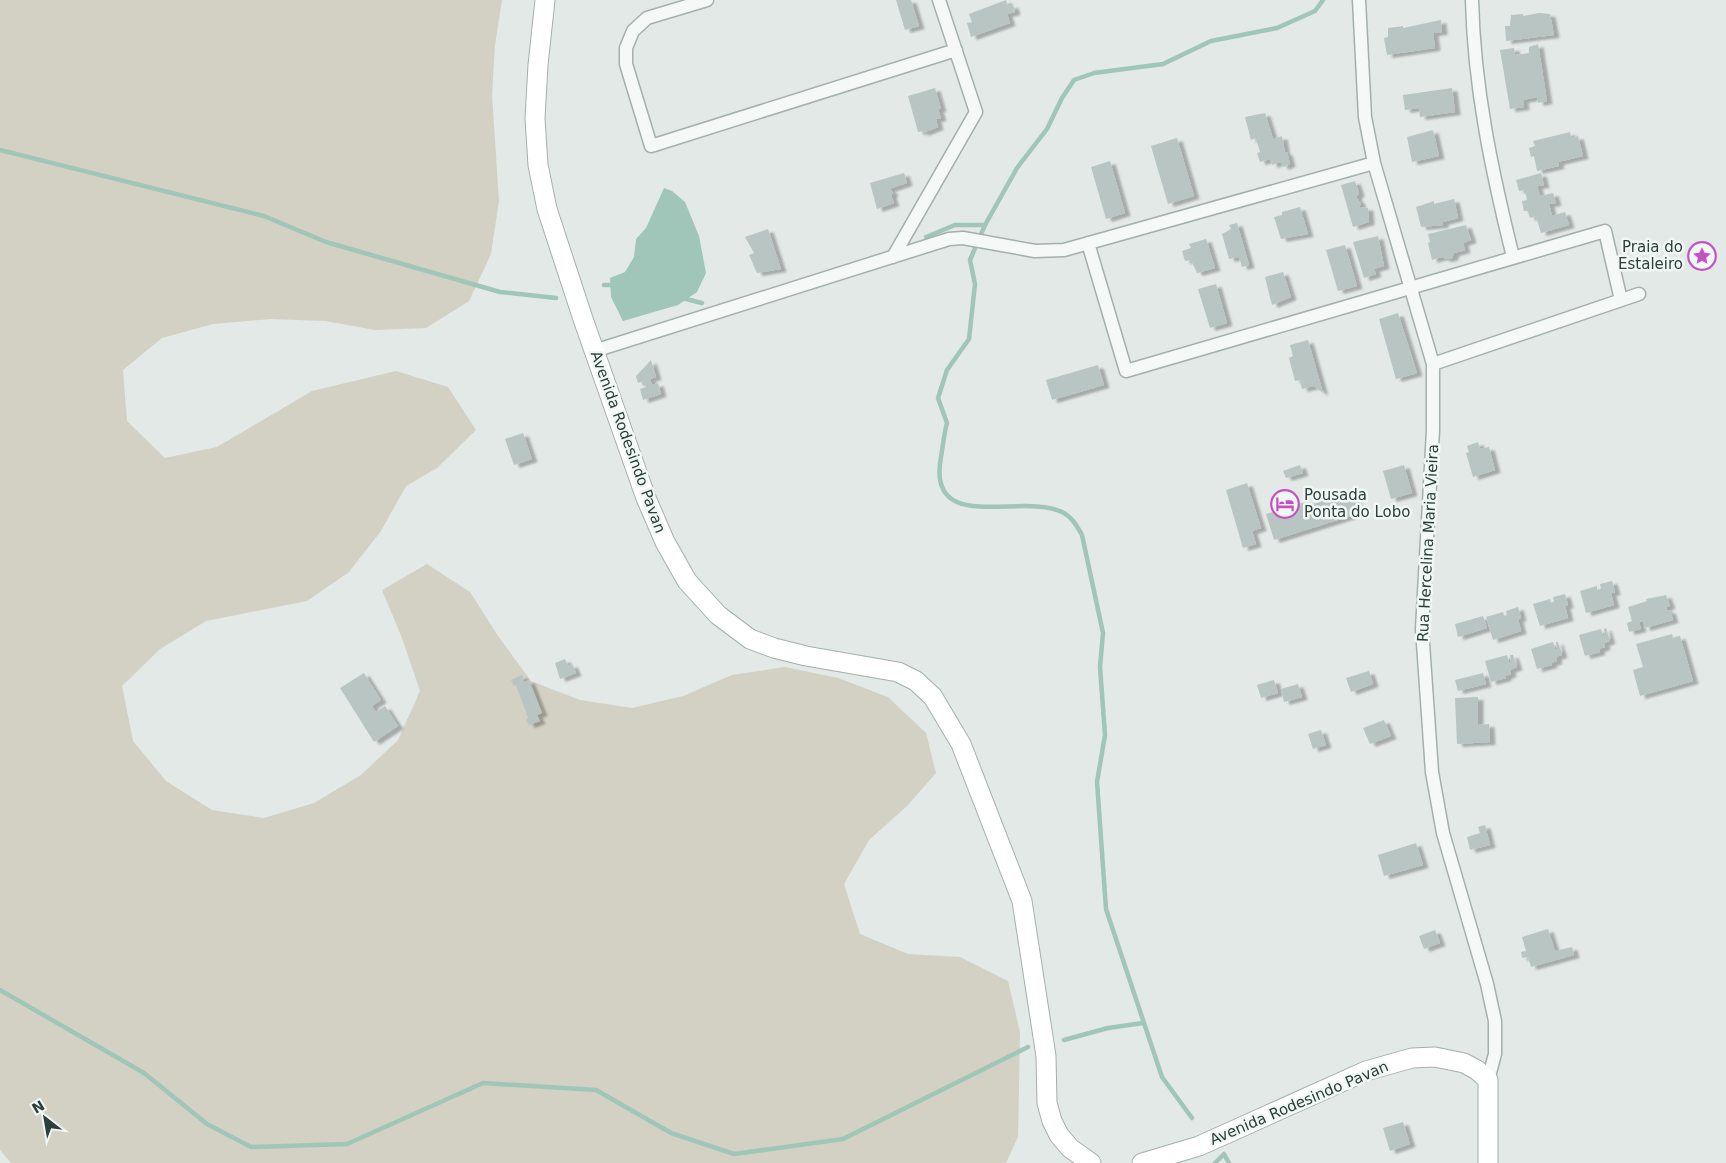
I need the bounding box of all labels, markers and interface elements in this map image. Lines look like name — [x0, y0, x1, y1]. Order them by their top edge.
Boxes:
place label: Praia do Estaleiro — [1618, 238, 1683, 273]
place icon: Praia do Estaleiro — [1687, 241, 1717, 271]
street label: Avenida Rodesindo Pavan — [587, 349, 669, 535]
street label: Rua Hercelina Maria Vieira — [1414, 444, 1442, 642]
place label: Pousada Ponta do Lobo — [1304, 486, 1410, 521]
hotel icon: Pousada Ponta do Lobo — [1270, 489, 1300, 519]
street label: Avenida Rodesindo Pavan — [1207, 1057, 1391, 1149]
north arrow — [20, 1093, 70, 1143]
text: N — [29, 1097, 47, 1117]

